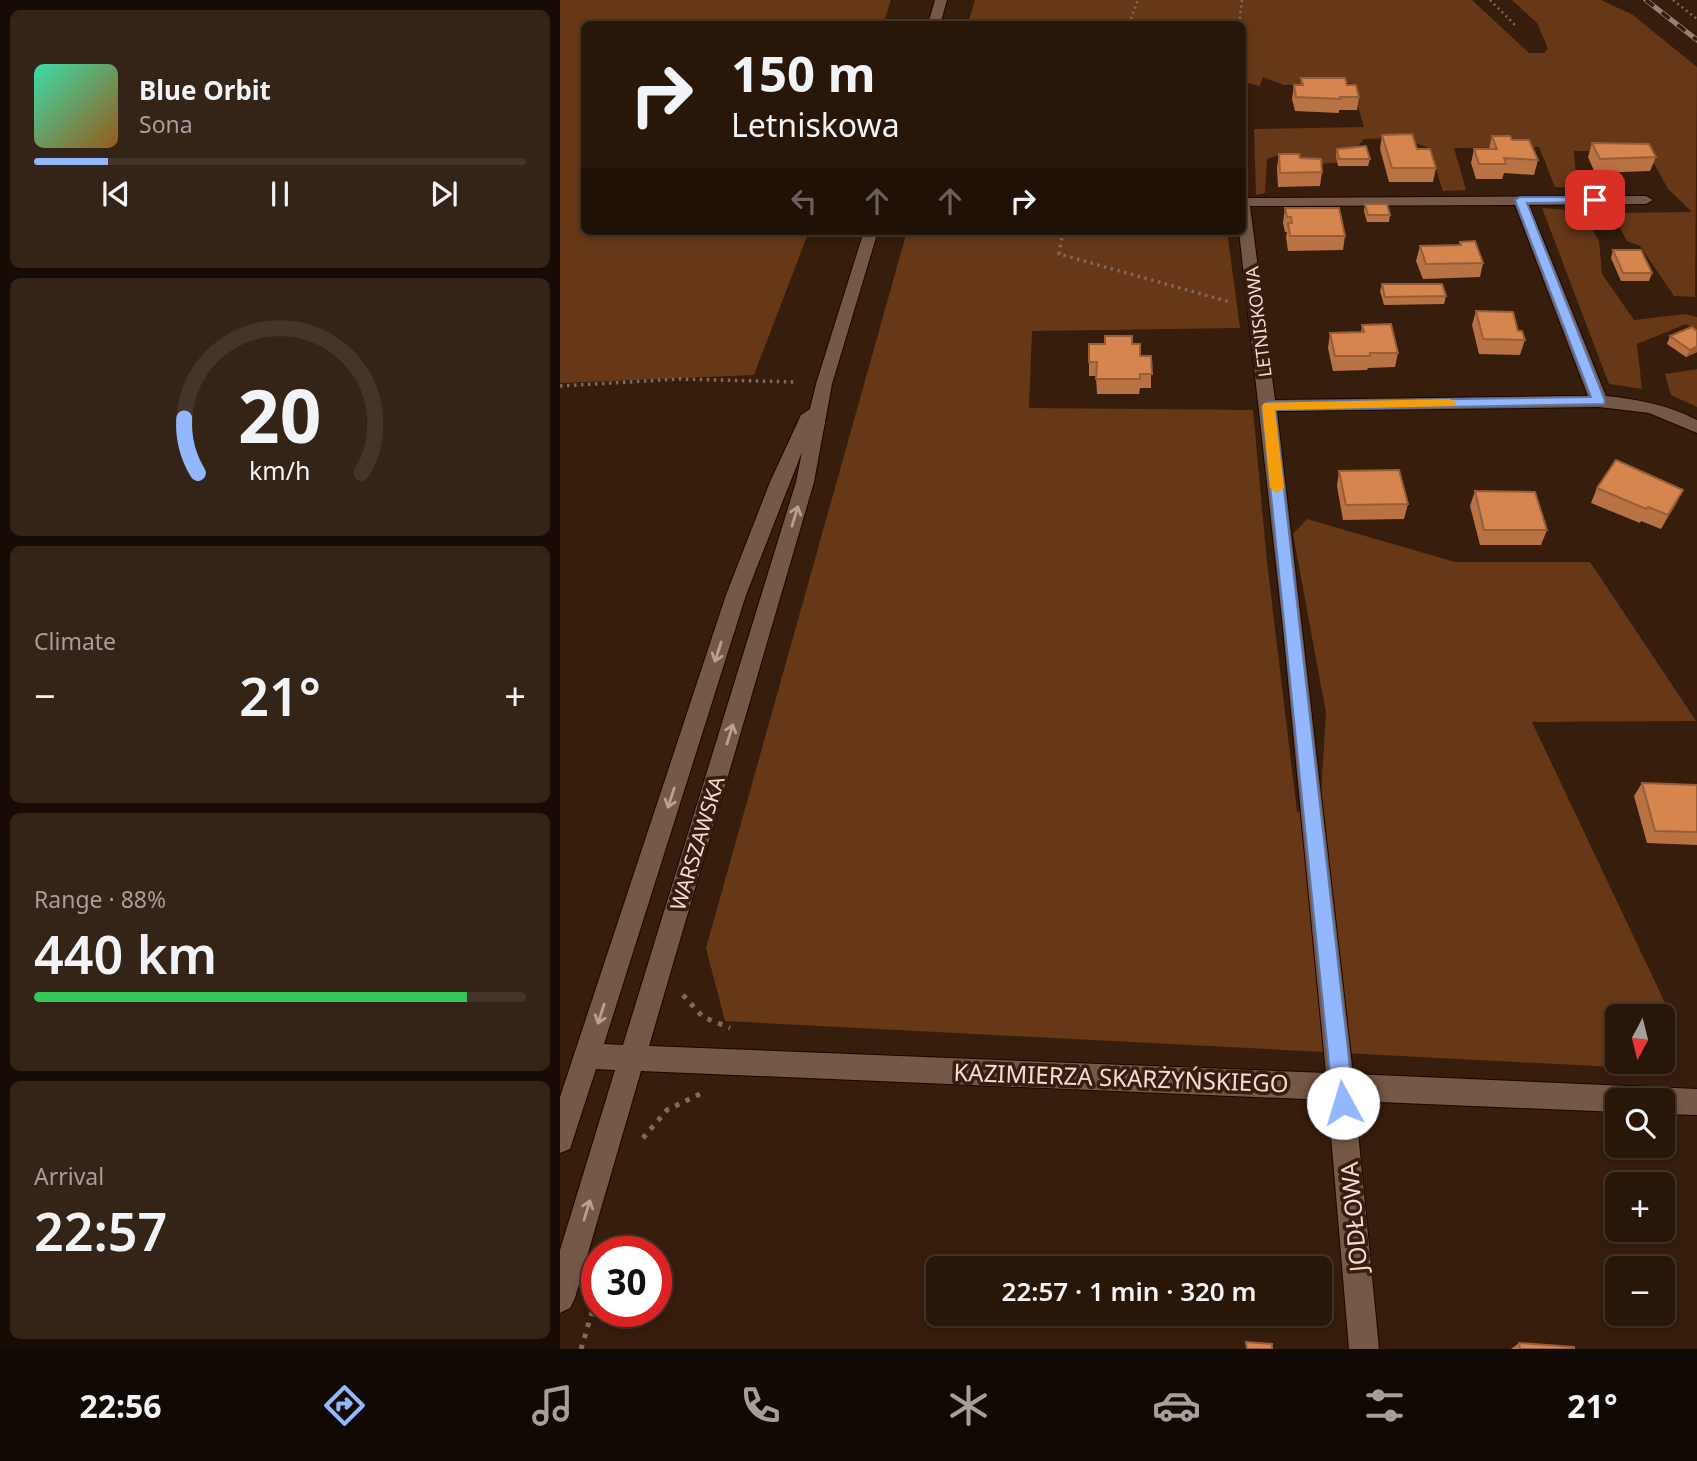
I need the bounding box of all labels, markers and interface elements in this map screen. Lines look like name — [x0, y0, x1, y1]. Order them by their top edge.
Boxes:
text: 150 m — [731, 40, 876, 106]
icon: right — [616, 49, 707, 140]
text: Blue Orbit — [139, 72, 271, 108]
text: Letniskowa — [731, 103, 900, 146]
text: Sona — [139, 108, 193, 140]
pin — [1565, 170, 1625, 230]
icon: previous — [97, 175, 135, 213]
icon: pause — [261, 175, 299, 213]
icon: next — [425, 175, 463, 213]
icon: arrive — [1576, 181, 1614, 219]
icon: left — [785, 182, 823, 220]
icon: ahead — [858, 182, 896, 220]
icon: ahead — [931, 182, 969, 220]
icon: right — [1004, 182, 1042, 220]
street label: LETNISKOWA — [1239, 265, 1277, 379]
text: 20 — [238, 365, 322, 464]
text: km/h — [249, 452, 311, 486]
one-way arrow — [789, 505, 802, 527]
text: Climate — [34, 625, 116, 657]
one-way arrow — [711, 641, 724, 663]
text: 21° — [239, 660, 321, 731]
text: − — [34, 669, 56, 721]
text: + — [504, 669, 526, 721]
one-way arrow — [724, 723, 737, 745]
street label: WARSZAWSKA — [663, 772, 731, 913]
one-way arrow — [663, 786, 676, 808]
text: Range · 88% — [34, 883, 166, 915]
text: 440 km — [34, 918, 217, 989]
one-way arrow — [593, 1003, 606, 1025]
north arrow — [1605, 1004, 1675, 1074]
map controls — [1605, 1004, 1675, 1326]
street label: KAZIMIERZA SKARŻYŃSKIEGO — [953, 1055, 1289, 1099]
position arrow — [1306, 1066, 1380, 1140]
button: search — [1605, 1088, 1675, 1158]
text: Arrival — [34, 1160, 104, 1192]
street label: JODŁOWA — [1332, 1160, 1374, 1275]
button: + — [1605, 1172, 1675, 1242]
text: 22:57 — [34, 1195, 167, 1266]
one-way arrow — [581, 1199, 594, 1221]
speed limit sign: 30 — [581, 1236, 672, 1327]
button: − — [1605, 1256, 1675, 1326]
text: 22:57 · 1 min · 320 m — [1002, 1273, 1256, 1309]
icon: directions — [320, 1381, 369, 1430]
icon: music — [528, 1381, 577, 1430]
icon: phone — [736, 1381, 785, 1430]
icon: climate — [944, 1381, 993, 1430]
icon: car — [1152, 1381, 1201, 1430]
icon: filters — [1360, 1381, 1409, 1430]
text: 22:56 — [79, 1384, 162, 1427]
text: 21° — [1567, 1384, 1618, 1427]

